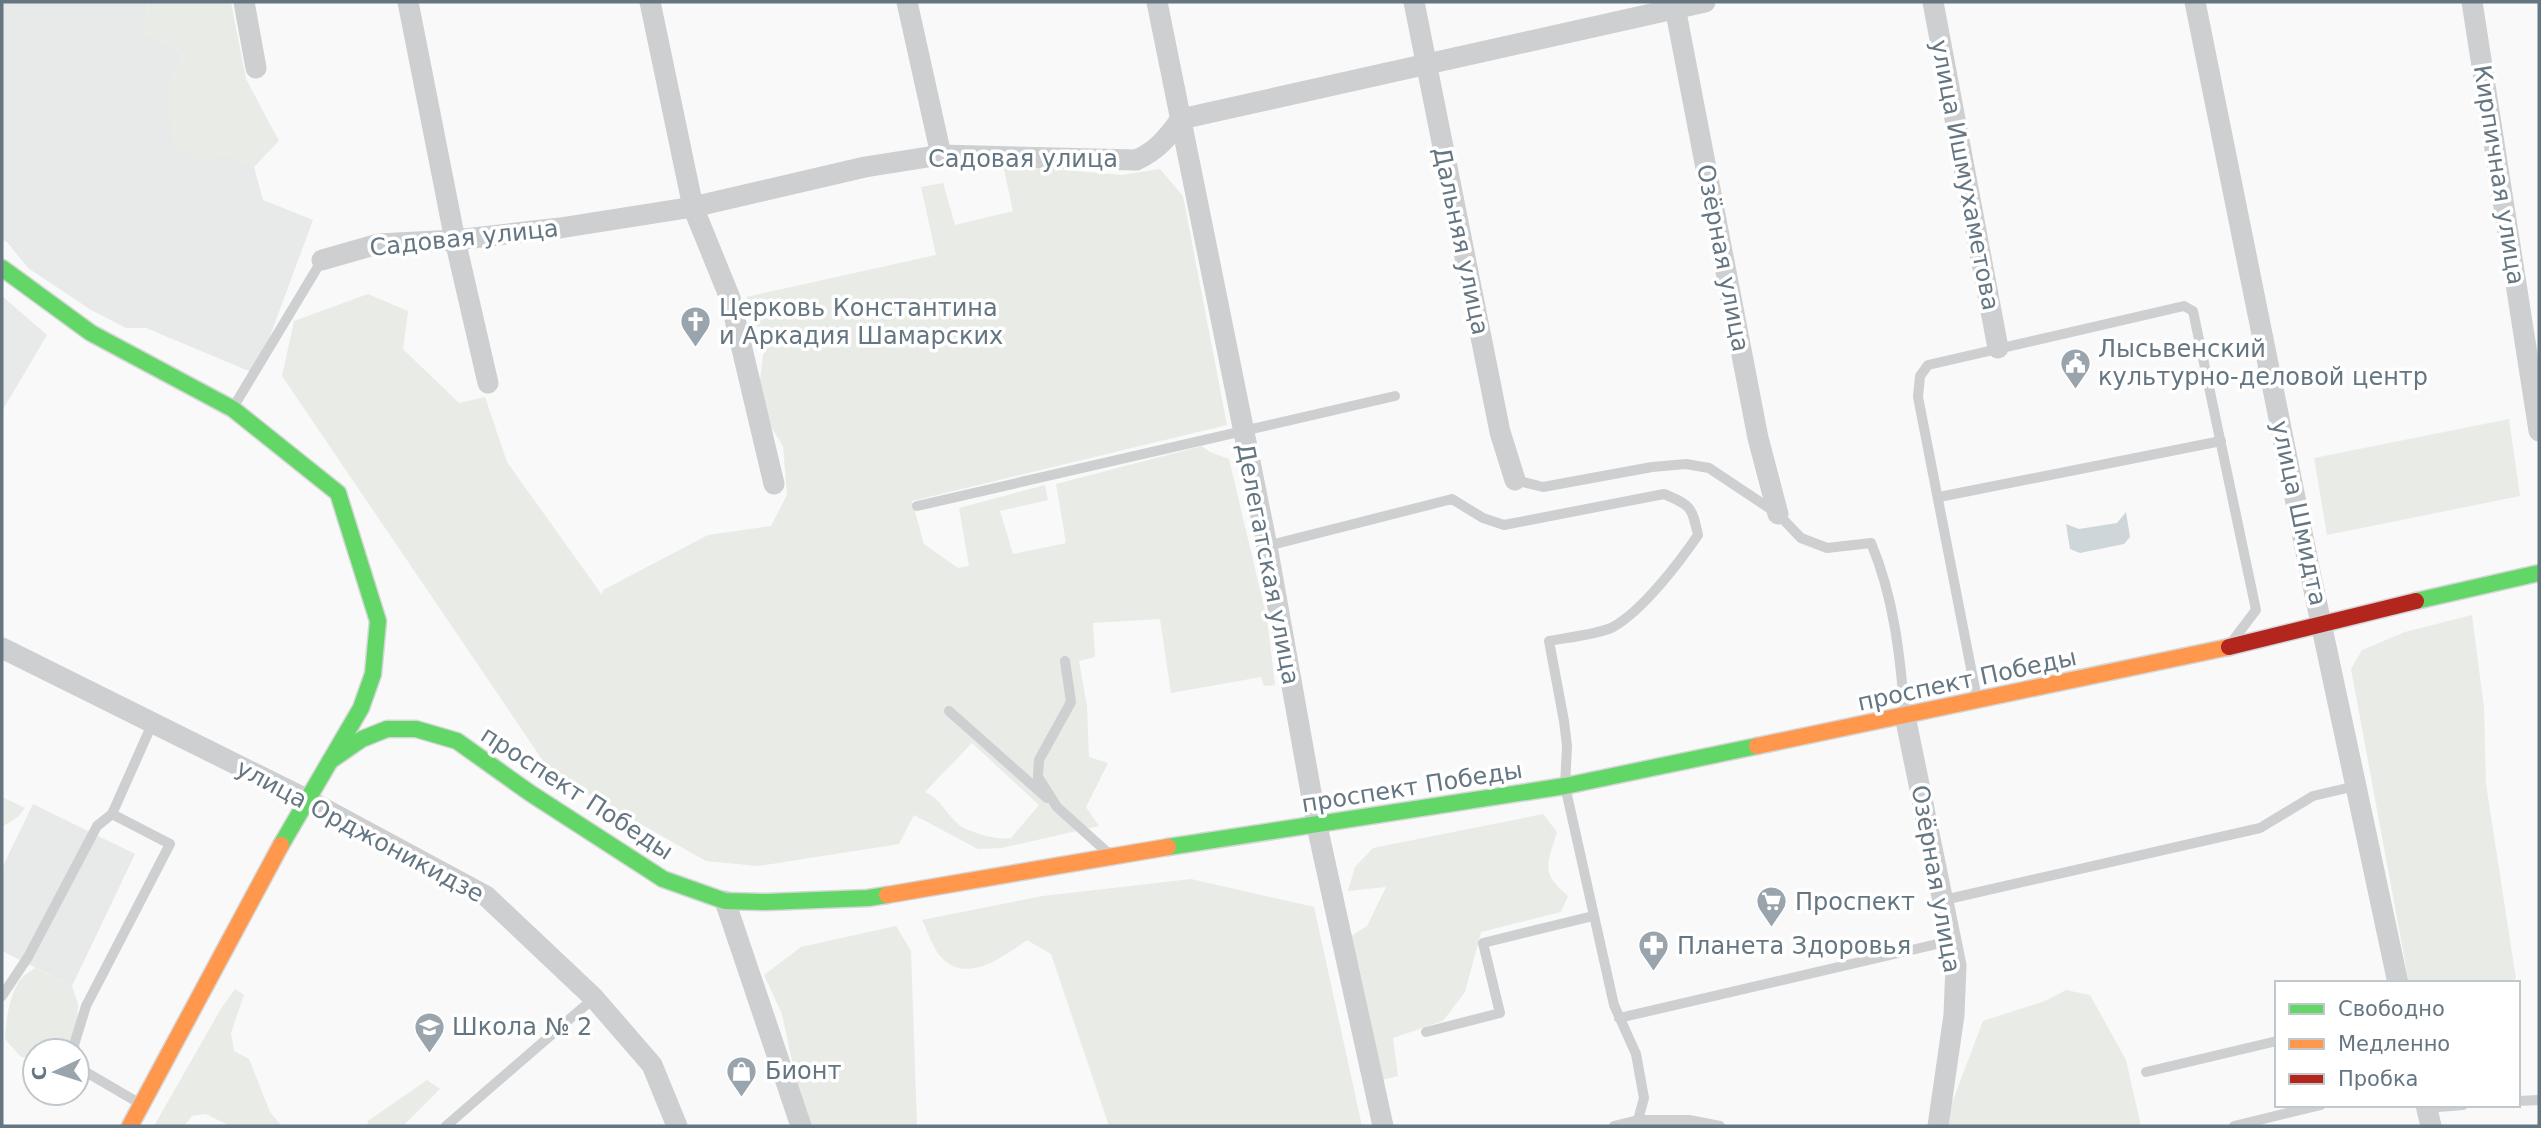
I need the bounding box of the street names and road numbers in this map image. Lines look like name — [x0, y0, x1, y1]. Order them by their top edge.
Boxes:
street label: улица Ишмухаметова — [1925, 37, 2005, 313]
street label: Кирпичная улица — [2468, 63, 2530, 287]
street label: Садовая улица — [928, 145, 1118, 173]
street label: Дальняя улица — [1427, 145, 1495, 337]
street label: Озёрная улица — [1691, 162, 1755, 354]
street label: Садовая улица — [368, 214, 560, 262]
street label: улица Шмидта — [2266, 418, 2332, 608]
street label: Делегатская улица — [1231, 441, 1305, 687]
street label: проспект Победы — [1855, 643, 2079, 717]
street label: проспект Победы — [476, 720, 678, 866]
street label: улица Орджоникидзе — [231, 754, 489, 908]
street label: проспект Победы — [1300, 756, 1524, 818]
street label: Озёрная улица — [1906, 783, 1966, 975]

